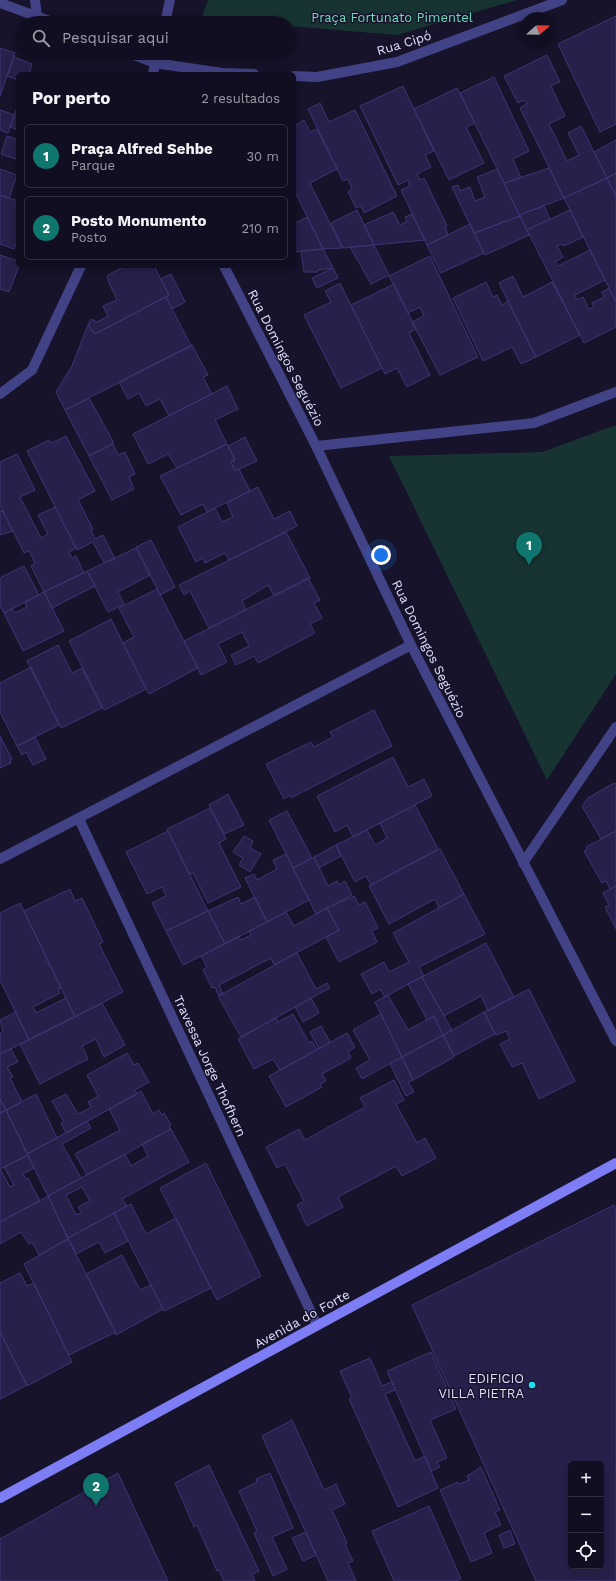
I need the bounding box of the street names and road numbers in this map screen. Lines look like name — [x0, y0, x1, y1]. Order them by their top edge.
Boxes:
street label: Rua Cipó — [375, 28, 433, 58]
street label: Rua Domingos Seguézio — [245, 287, 327, 429]
street label: Rua Domingos Seguézio — [389, 578, 469, 721]
street label: Travessa Jorge Thofhern — [171, 993, 249, 1139]
street label: Avenida do Forte — [252, 1287, 352, 1351]

